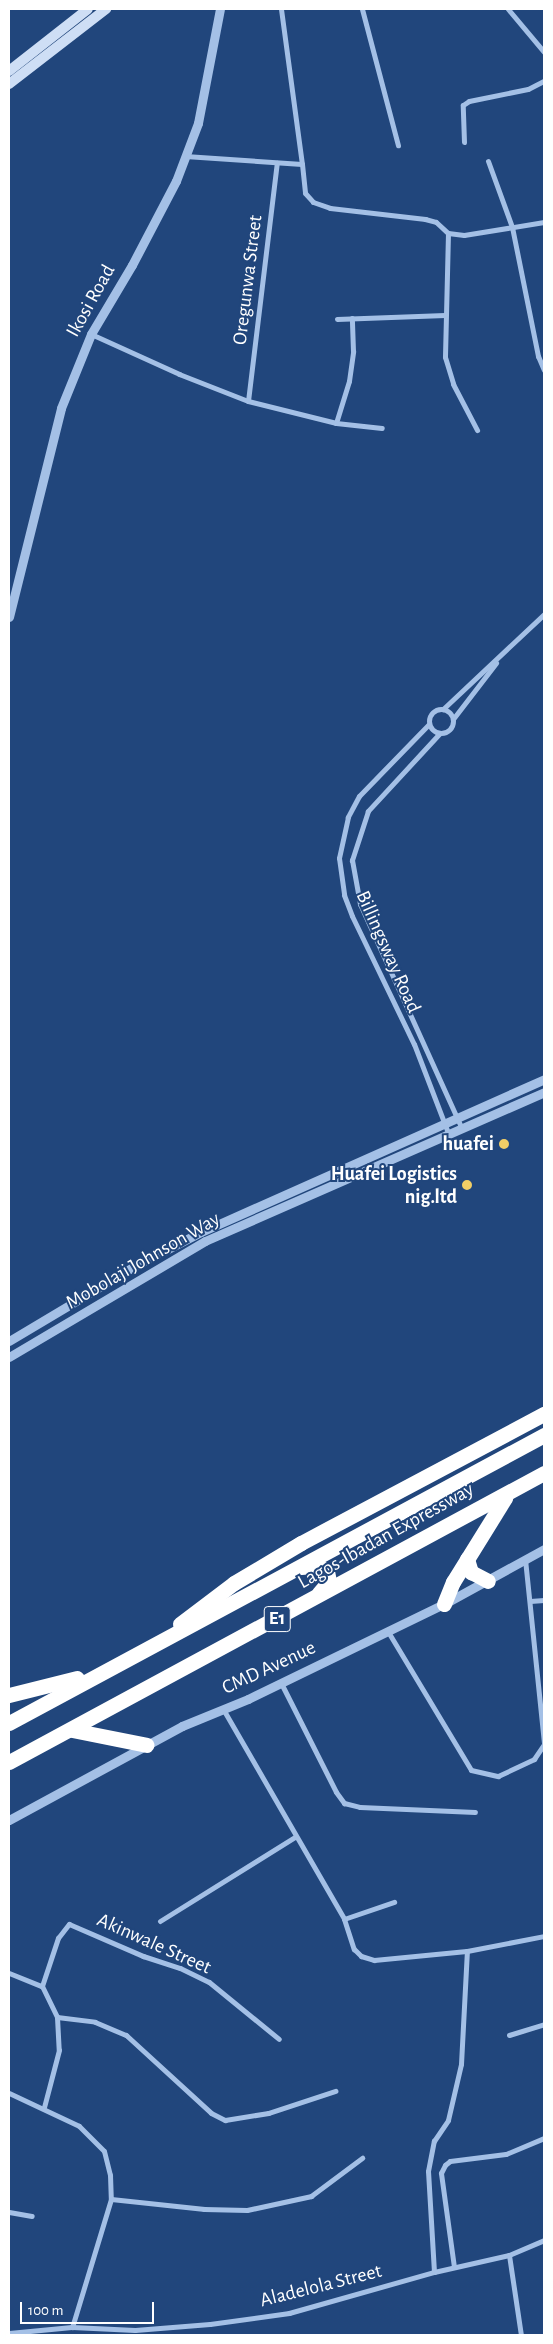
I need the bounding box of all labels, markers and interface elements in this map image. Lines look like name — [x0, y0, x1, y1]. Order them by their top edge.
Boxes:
street label: Oregunwa Street — [228, 214, 268, 346]
street label: Ikosi Road — [61, 261, 121, 341]
street label: Billingsway Road — [350, 887, 426, 1017]
place label: huafei — [442, 1132, 494, 1156]
marker: huafei — [498, 1138, 510, 1150]
place label: Huafei Logistics nig.ltd — [331, 1162, 457, 1209]
marker: Huafei Logistics nig.ltd — [461, 1179, 473, 1191]
street label: Mobolaji Johnson Way — [62, 1207, 224, 1315]
street label: Lagos-Ibadan Expressway — [294, 1478, 478, 1594]
road number: E1 — [263, 1602, 291, 1636]
street label: CMD Avenue — [218, 1636, 320, 1700]
street label: Akinwale Street — [93, 1908, 215, 1980]
street label: Aladelola Street — [258, 2259, 384, 2313]
scale bar — [22, 2292, 156, 2324]
text: 100 m — [28, 2303, 63, 2318]

